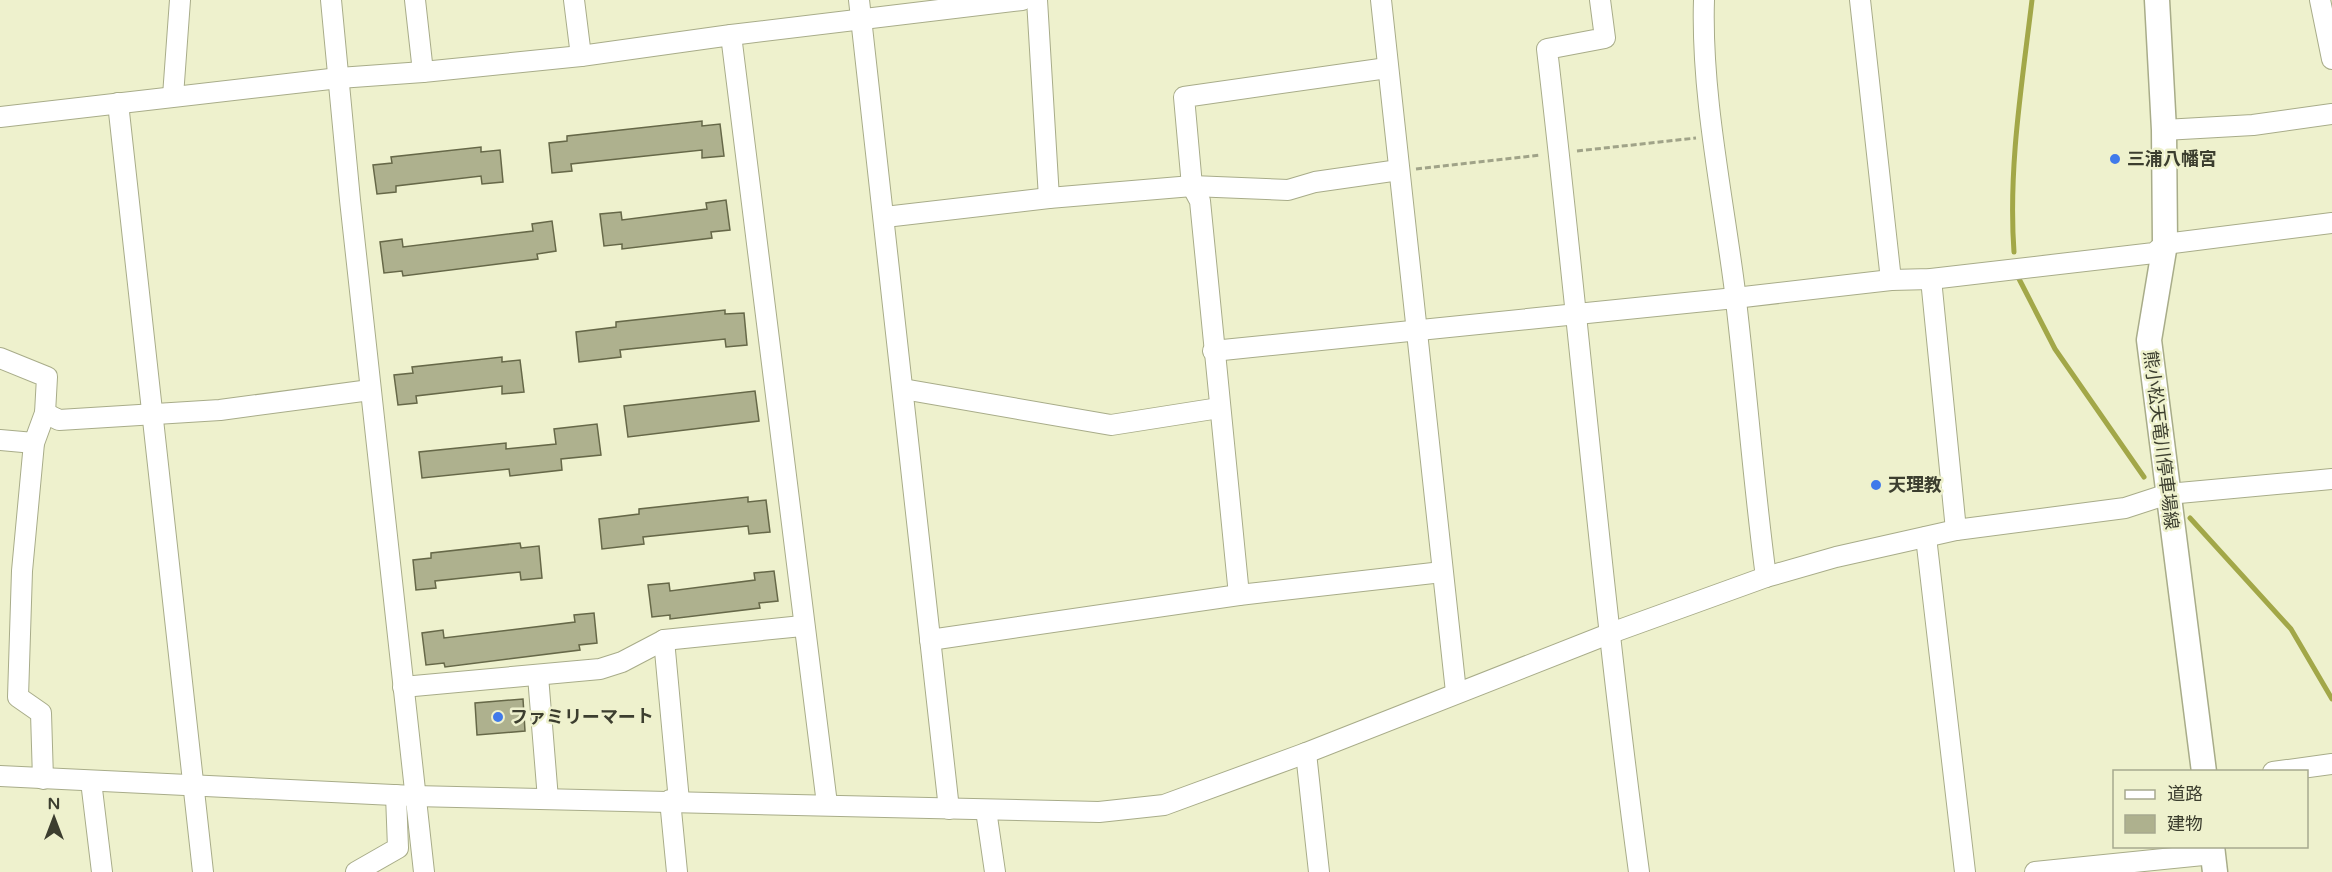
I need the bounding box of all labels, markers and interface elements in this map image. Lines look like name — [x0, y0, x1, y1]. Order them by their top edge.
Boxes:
place label: 三浦八幡宮 — [2127, 148, 2217, 170]
marker: 三浦八幡宮 — [2108, 152, 2122, 166]
street label: 熊小松天竜川停車場線 — [2139, 349, 2183, 531]
place label: 天理教 — [1888, 474, 1942, 496]
marker: 天理教 — [1869, 478, 1883, 492]
place label: ファミリーマート — [510, 706, 654, 728]
marker: ファミリーマート — [491, 710, 505, 724]
legend — [2113, 770, 2308, 848]
text: 道路 — [2167, 783, 2203, 805]
north arrow — [24, 788, 84, 848]
text: N — [48, 794, 60, 814]
text: 建物 — [2167, 813, 2203, 835]

